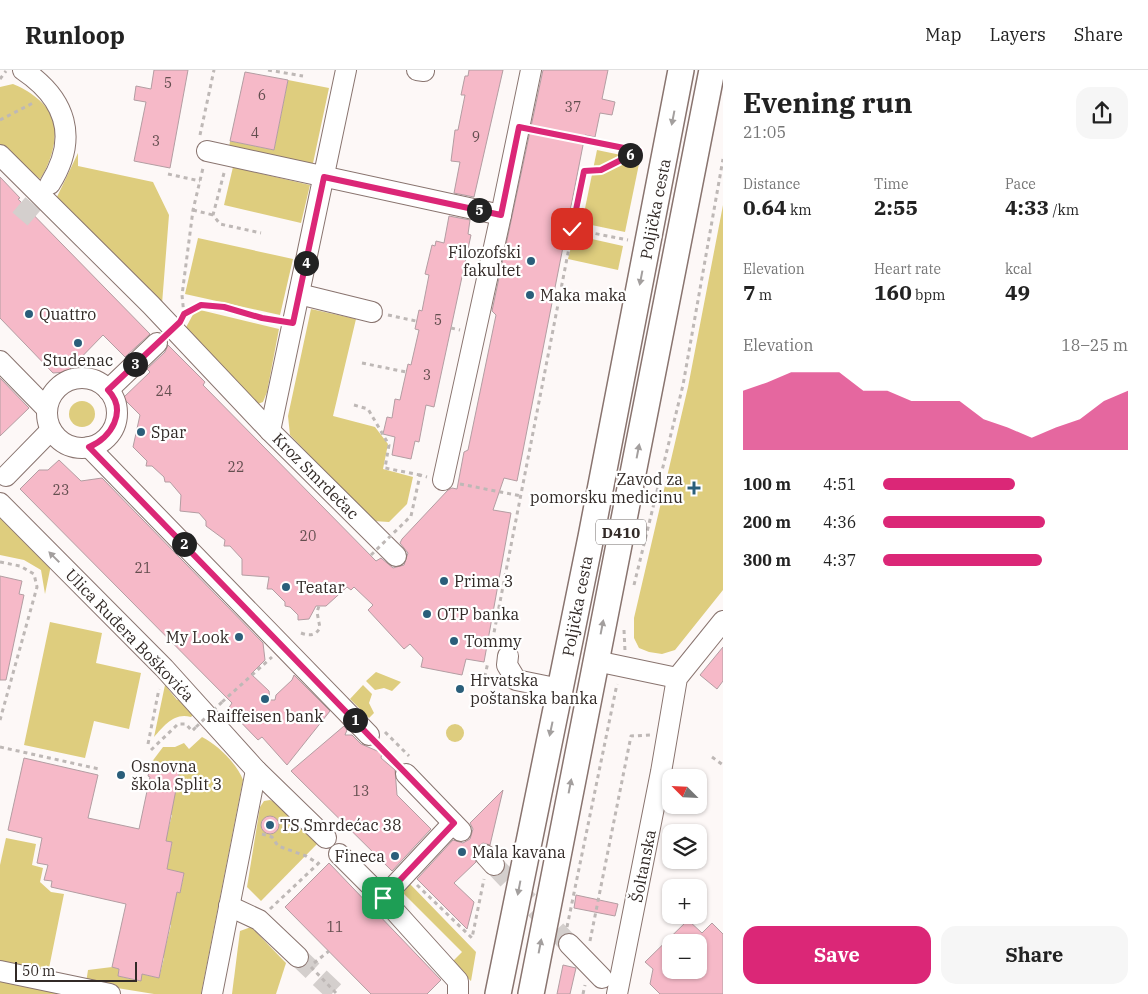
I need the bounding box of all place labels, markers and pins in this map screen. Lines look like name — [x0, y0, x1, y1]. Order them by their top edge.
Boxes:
pin: 6 — [618, 142, 642, 168]
pin: 5 — [466, 198, 492, 222]
pin — [551, 208, 593, 250]
place label: Filozofski fakultet — [448, 242, 521, 280]
pin: 4 — [294, 250, 318, 276]
marker: Filozofski fakultet — [525, 255, 537, 267]
place label: Maka maka — [540, 285, 627, 305]
marker: Maka maka — [524, 289, 536, 301]
place label: Quattro — [39, 304, 96, 324]
marker: Quattro — [23, 308, 35, 320]
marker: Studenac — [72, 337, 84, 349]
place label: Studenac — [43, 350, 113, 370]
pin: 3 — [122, 352, 148, 376]
place label: Spar — [151, 422, 186, 442]
marker: Spar — [135, 426, 147, 438]
place label: Zavod za pomorsku medicinu — [530, 469, 683, 507]
marker: Zavod za pomorsku medicinu — [687, 481, 701, 495]
pin: 2 — [172, 532, 196, 556]
place label: Prima 3 — [454, 571, 513, 591]
marker: Prima 3 — [438, 575, 450, 587]
place label: Teatar — [296, 577, 345, 597]
marker: Teatar — [280, 581, 292, 593]
place label: OTP banka — [437, 604, 520, 624]
marker: OTP banka — [421, 608, 433, 620]
place label: My Look — [166, 627, 230, 647]
marker: My Look — [233, 631, 245, 643]
place label: Tommy — [464, 631, 522, 651]
marker: Tommy — [448, 635, 460, 647]
place label: Hrvatska poštanska banka — [470, 670, 598, 708]
marker: Hrvatska poštanska banka — [454, 683, 466, 695]
marker: Raiffeisen bank — [259, 693, 271, 705]
place label: Raiffeisen bank — [206, 706, 324, 726]
pin: 1 — [342, 708, 368, 732]
place label: Osnovna škola Split 3 — [131, 756, 222, 794]
marker: Osnovna škola Split 3 — [115, 769, 127, 781]
place label: TS Smrdećac 38 — [280, 815, 402, 835]
marker: TS Smrdećac 38 — [264, 819, 276, 831]
place label: Mala kavana — [472, 842, 566, 862]
place label: Fineca — [335, 846, 385, 866]
marker: Mala kavana — [456, 846, 468, 858]
marker: Fineca — [389, 850, 401, 862]
pin — [362, 877, 404, 919]

